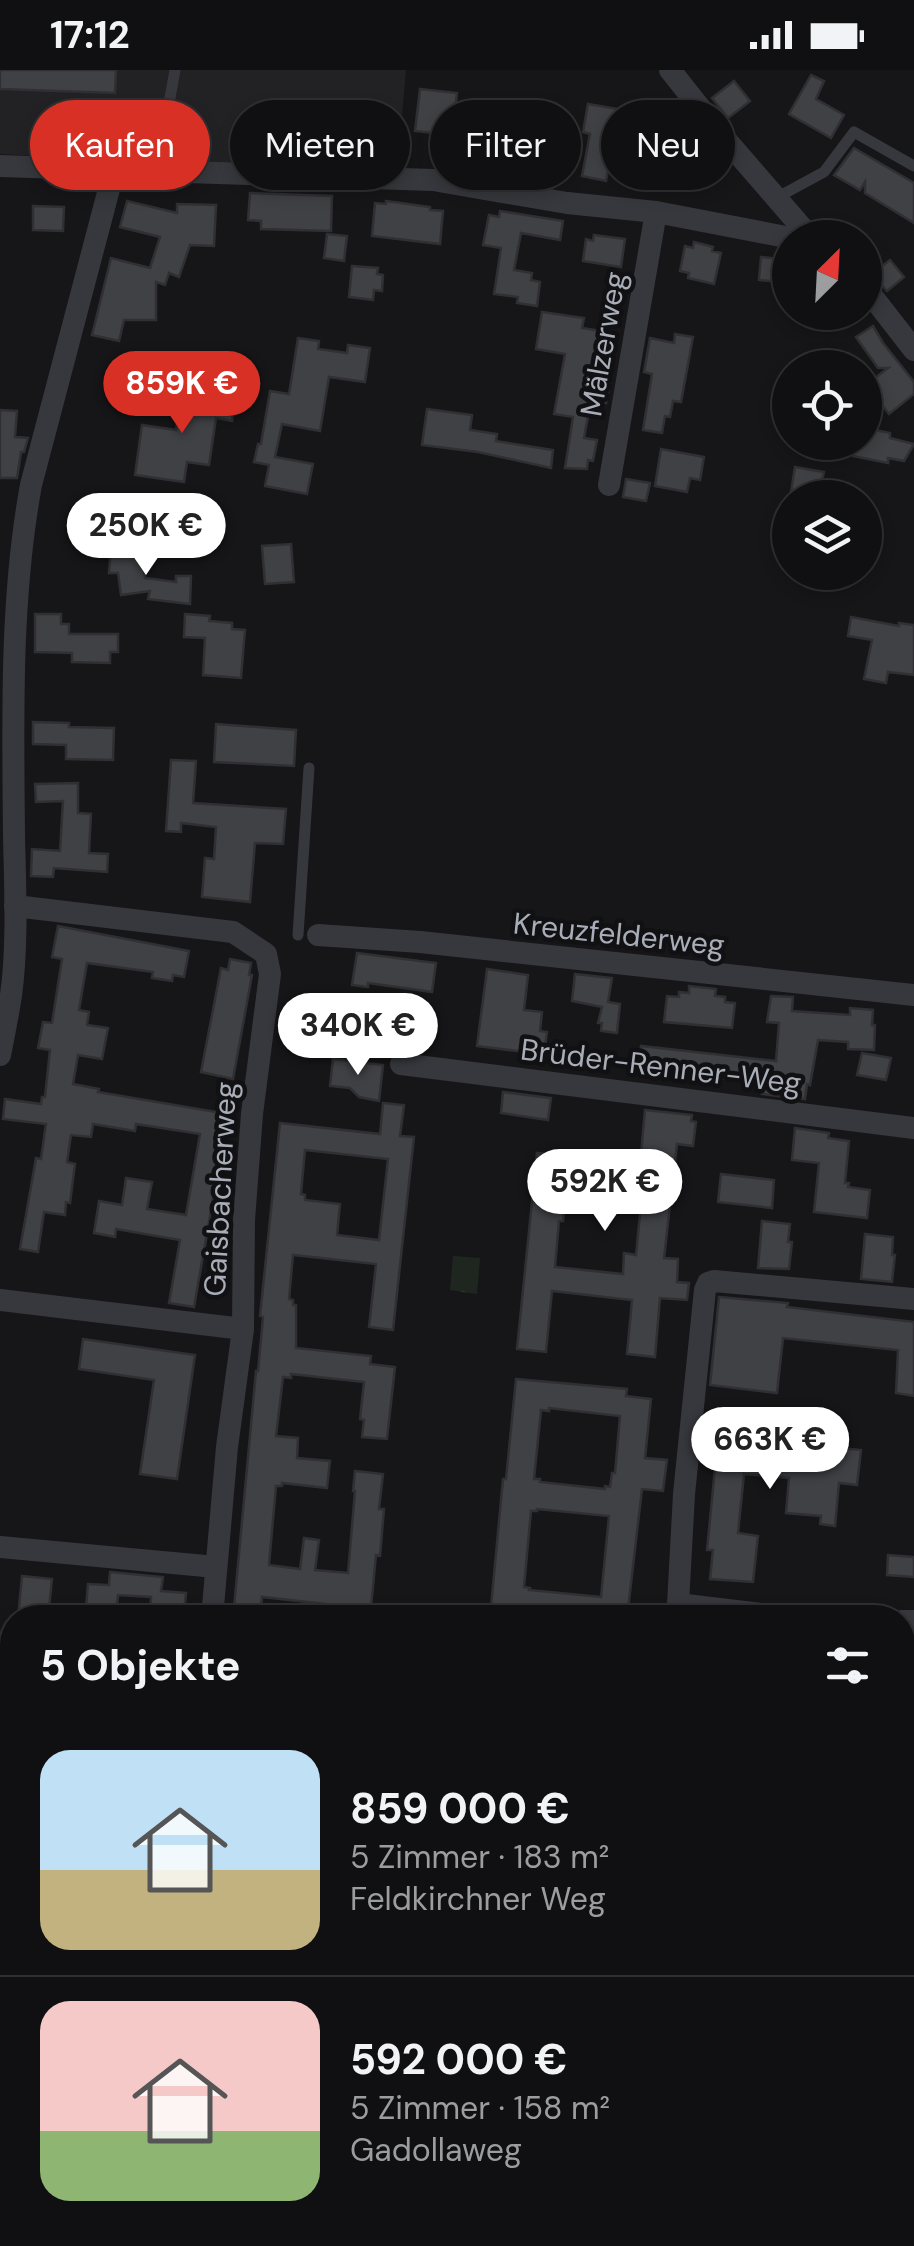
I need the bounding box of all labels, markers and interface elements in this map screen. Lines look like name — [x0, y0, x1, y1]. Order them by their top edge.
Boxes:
text: 17:12 — [50, 10, 130, 60]
chip: Kaufen — [30, 100, 210, 190]
chip: Mieten — [230, 100, 410, 190]
chip: Filter — [430, 100, 581, 190]
chip: Neu — [601, 100, 735, 190]
north arrow — [772, 220, 882, 330]
map controls — [772, 220, 882, 590]
street label: Mälzerweg — [571, 269, 635, 419]
button: locate — [772, 350, 882, 460]
pin: 859K € — [101, 351, 263, 436]
text: 859K € — [125, 362, 239, 404]
button: layers — [772, 480, 882, 590]
pin: 250K € — [65, 493, 227, 578]
text: 250K € — [89, 504, 203, 546]
street label: Kreuzfelderweg — [511, 904, 727, 964]
pin: 340K € — [277, 993, 439, 1078]
text: 340K € — [300, 1004, 416, 1046]
street label: Brüder-Renner-Weg — [518, 1029, 804, 1103]
street label: Gaisbacherweg — [195, 1081, 245, 1297]
pin: 592K € — [524, 1149, 686, 1234]
text: 592K € — [549, 1160, 661, 1202]
pin: 663K € — [689, 1407, 851, 1492]
text: 663K € — [713, 1418, 827, 1460]
text: 5 Objekte — [40, 1638, 240, 1693]
icon: filters — [820, 1638, 875, 1693]
text: 859 000 € — [350, 1781, 570, 1836]
icon: home — [120, 1790, 240, 1910]
text: 5 Zimmer · 183 m² — [350, 1836, 609, 1878]
text: Feldkirchner Weg — [350, 1878, 606, 1920]
text: 592 000 € — [350, 2032, 567, 2087]
icon: home — [120, 2041, 240, 2161]
text: 5 Zimmer · 158 m² — [350, 2087, 610, 2129]
text: Gadollaweg — [350, 2129, 522, 2171]

